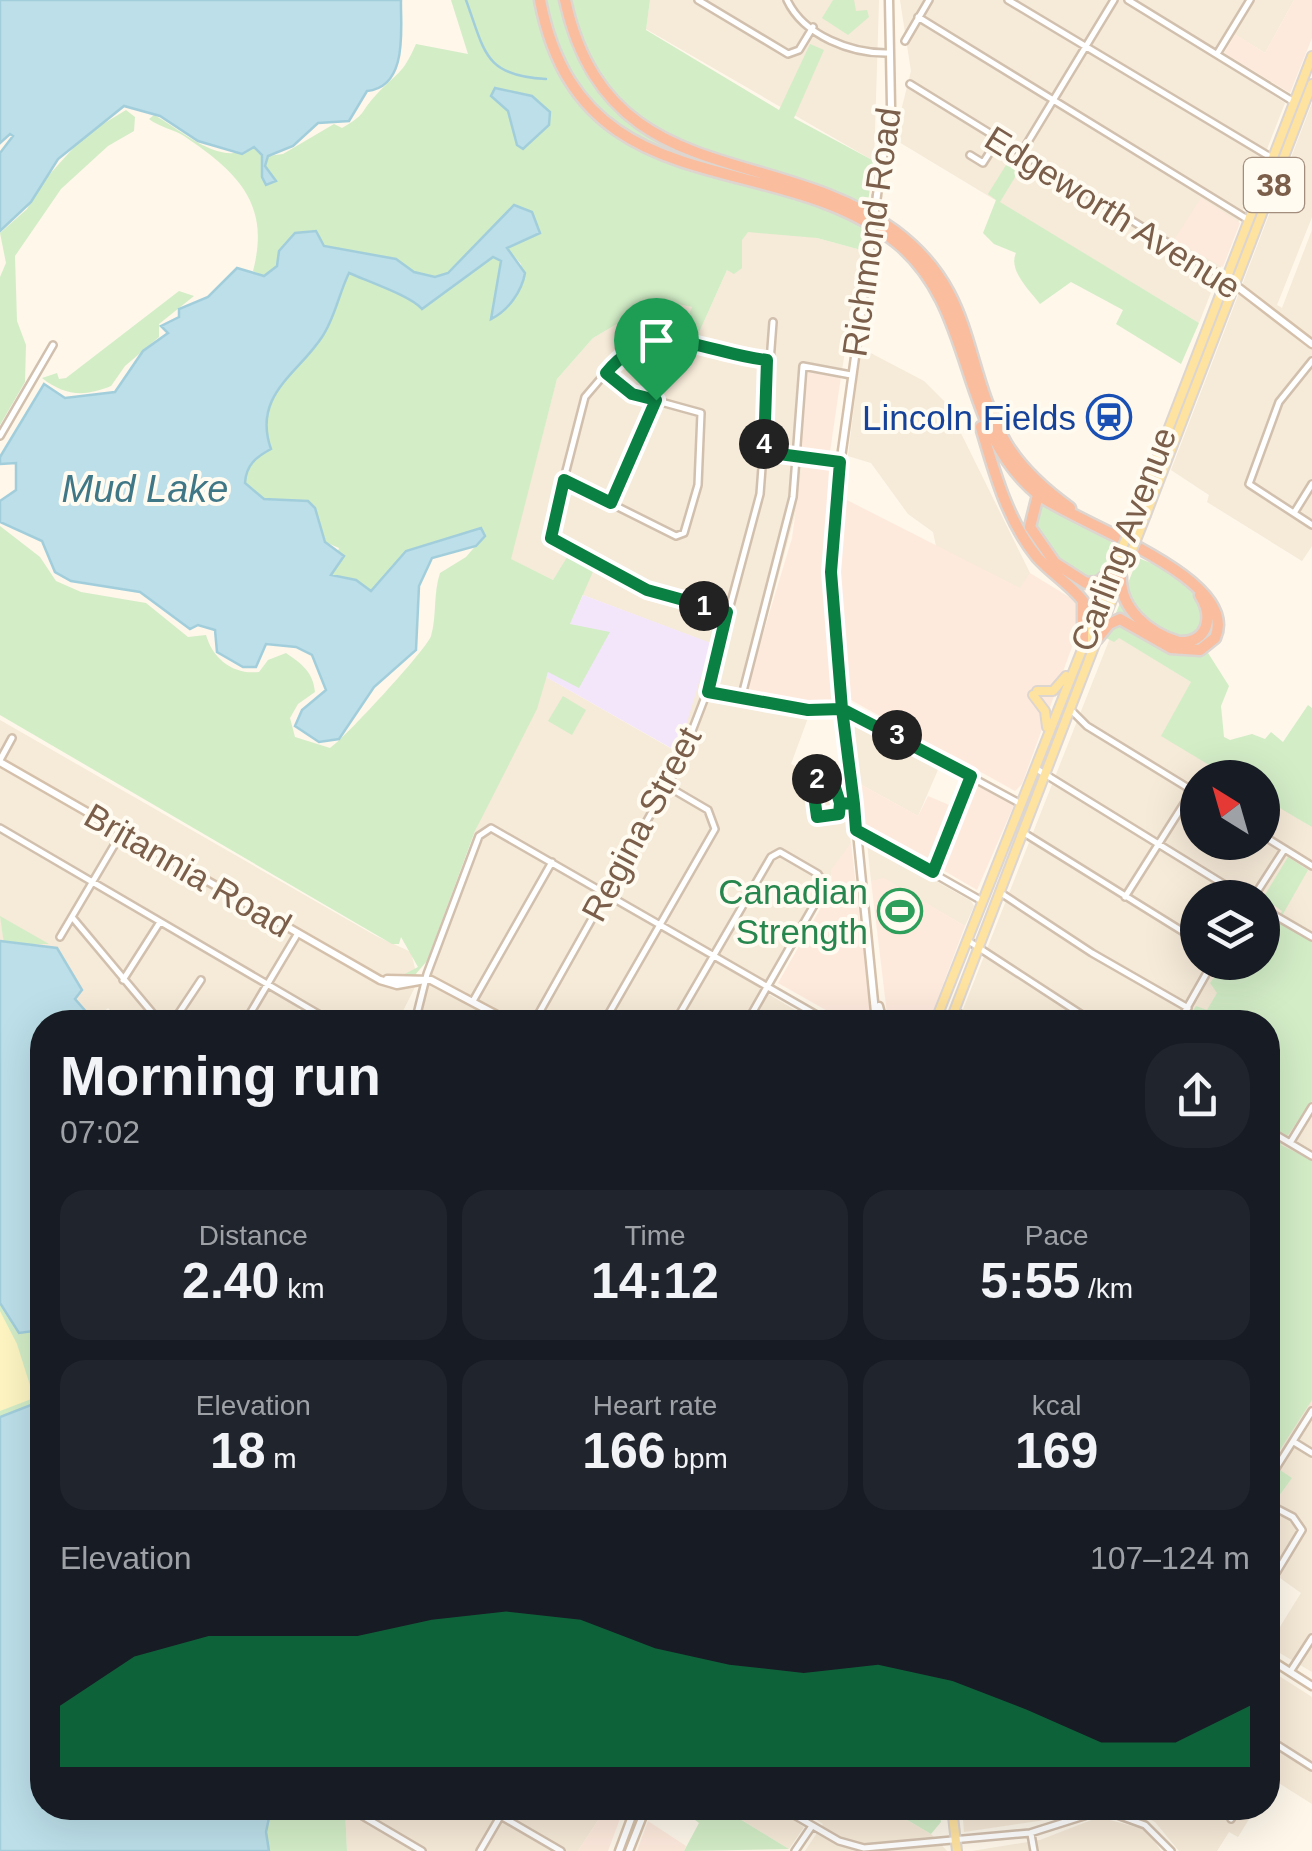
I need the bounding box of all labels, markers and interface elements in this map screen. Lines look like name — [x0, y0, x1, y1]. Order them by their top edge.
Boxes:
street label: Richmond Road — [834, 105, 908, 359]
street label: Edgeworth Avenue — [978, 118, 1248, 306]
road number: 38 — [1244, 158, 1304, 212]
pin — [614, 298, 699, 401]
icon: arrive — [629, 313, 684, 368]
station icon: Lincoln Fields — [1086, 394, 1132, 440]
place label: Lincoln Fields — [862, 398, 1076, 437]
pin: 4 — [739, 419, 789, 469]
street label: Carling Avenue — [1062, 421, 1184, 657]
text: 4 — [756, 428, 772, 459]
water label: Mud Lake — [62, 468, 228, 510]
pin: 1 — [679, 581, 729, 631]
text: 1 — [696, 590, 712, 621]
pin: 3 — [872, 710, 922, 760]
text: 3 — [889, 719, 905, 750]
street label: Regina Street — [574, 720, 709, 928]
pin: 2 — [792, 754, 842, 804]
north arrow — [1180, 760, 1280, 860]
map controls — [1180, 760, 1280, 980]
text: 2 — [809, 763, 825, 794]
street label: Britannia Road — [78, 795, 298, 945]
place label: Canadian Strength — [718, 872, 868, 951]
button: layers — [1180, 880, 1280, 980]
sports icon: Canadian Strength — [877, 888, 923, 934]
button: share — [1145, 1043, 1250, 1148]
text: Morning run — [60, 1045, 381, 1107]
text: 07:02 — [60, 1114, 140, 1150]
text: Distance — [199, 1220, 308, 1251]
text: Time — [624, 1220, 686, 1251]
text: Pace — [1025, 1220, 1089, 1251]
text: 2.40 — [182, 1253, 279, 1309]
text: 14:12 — [591, 1253, 719, 1309]
text: 5:55 — [980, 1253, 1080, 1309]
text: km — [279, 1273, 325, 1304]
text: /km — [1080, 1273, 1133, 1304]
text: Elevation — [196, 1390, 311, 1421]
text: Heart rate — [593, 1390, 717, 1421]
text: kcal — [1032, 1390, 1082, 1421]
text: 18 — [210, 1423, 266, 1479]
text: 166 — [582, 1423, 666, 1479]
text: 169 — [1015, 1423, 1098, 1479]
text: m — [266, 1443, 297, 1474]
text: bpm — [666, 1443, 728, 1474]
text: Elevation — [60, 1540, 192, 1576]
text: 107–124 m — [1090, 1540, 1250, 1576]

